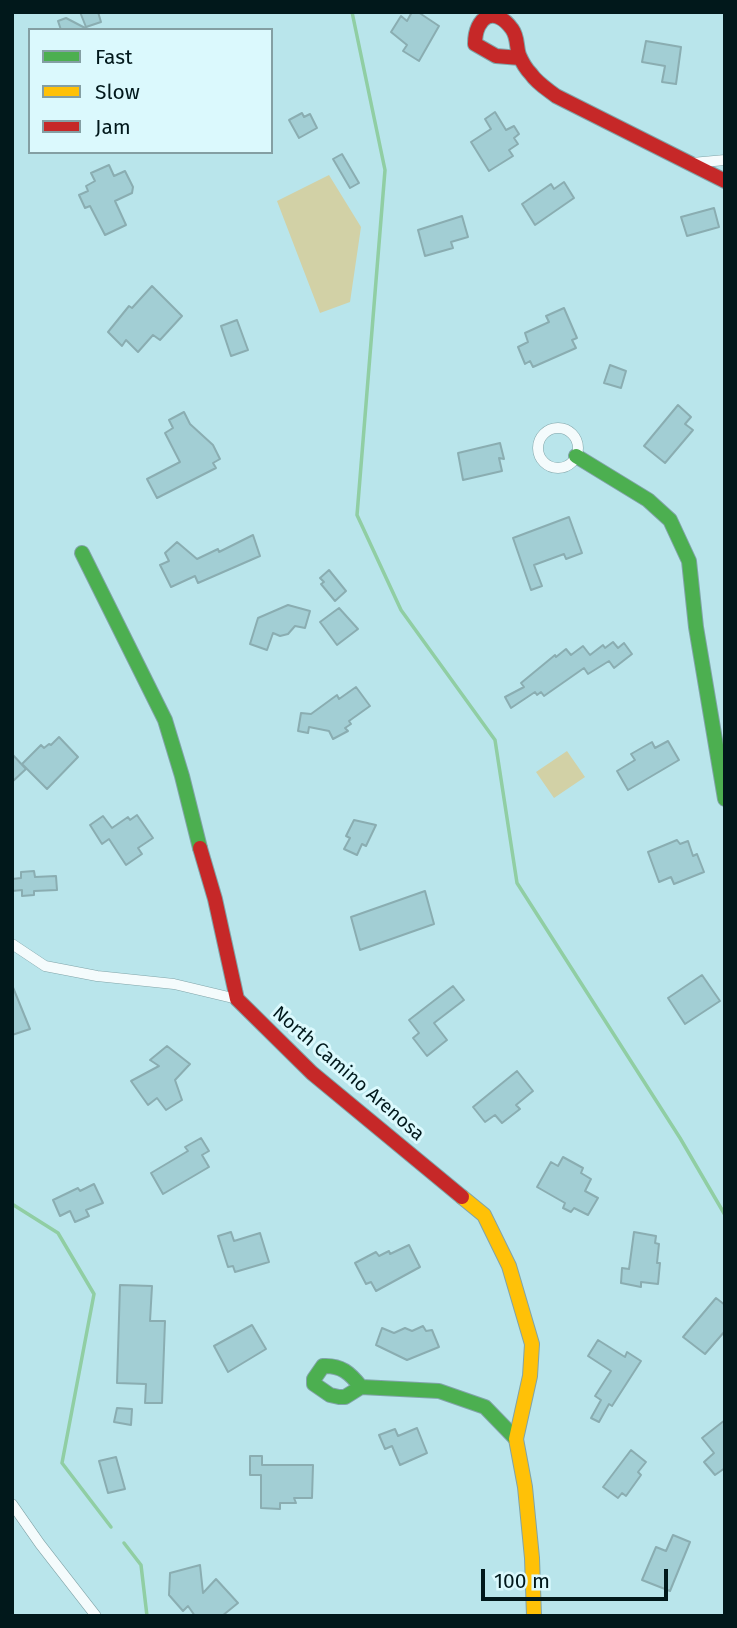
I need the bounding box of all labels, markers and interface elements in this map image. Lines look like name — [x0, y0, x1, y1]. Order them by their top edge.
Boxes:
legend — [28, 28, 273, 154]
text: Fast — [95, 44, 133, 70]
text: Slow — [95, 79, 140, 105]
text: Jam — [95, 114, 131, 140]
street label: North Camino Arenosa — [268, 1002, 428, 1146]
scale bar — [485, 1554, 672, 1598]
text: 100 m — [494, 1568, 550, 1594]

